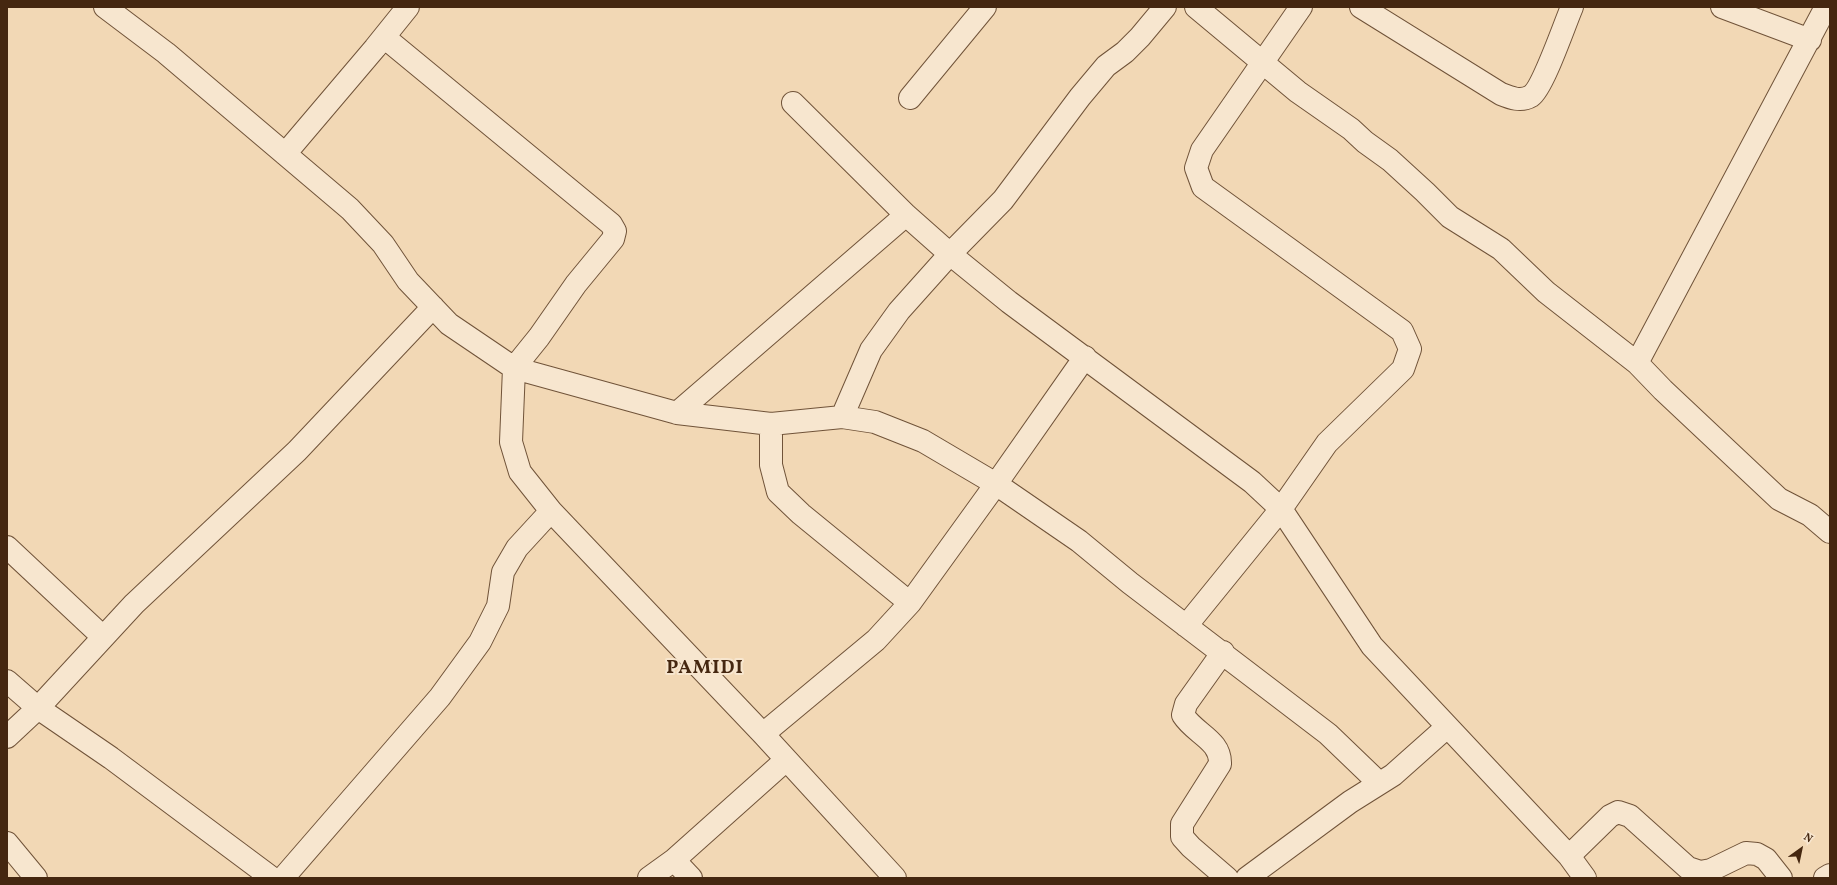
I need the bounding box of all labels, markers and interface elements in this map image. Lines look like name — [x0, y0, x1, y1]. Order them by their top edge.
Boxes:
district label: PAMIDI — [666, 659, 744, 681]
north arrow — [1781, 829, 1821, 869]
text: N — [1800, 830, 1815, 847]

